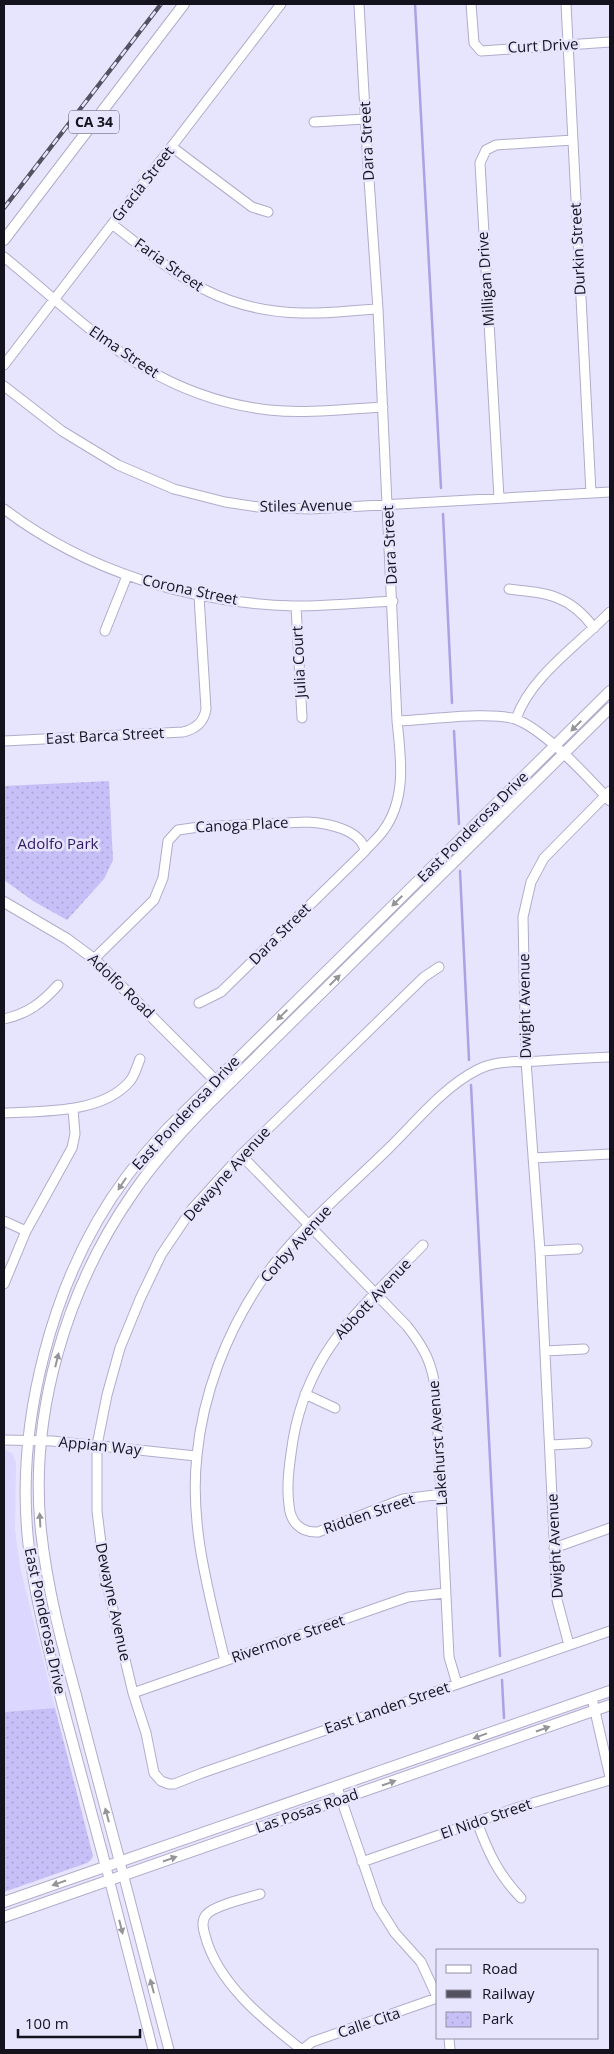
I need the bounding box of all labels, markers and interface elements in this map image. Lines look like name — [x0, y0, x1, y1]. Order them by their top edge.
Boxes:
street label: Curt Drive — [507, 33, 579, 57]
street label: Dara Street — [354, 101, 378, 181]
road number: CA 34 — [69, 110, 119, 134]
street label: Gracia Street — [106, 142, 178, 225]
street label: Durkin Street — [565, 202, 589, 296]
street label: Milligan Drive — [472, 231, 498, 327]
street label: Faria Street — [131, 233, 208, 295]
street label: Elma Street — [86, 320, 163, 382]
street label: Stiles Avenue — [259, 494, 353, 516]
street label: Dara Street — [377, 505, 401, 585]
street label: Corona Street — [141, 569, 240, 609]
street label: Julia Court — [286, 625, 310, 701]
one-way arrow — [570, 720, 582, 732]
street label: East Barca Street — [45, 722, 165, 748]
street label: East Ponderosa Drive — [412, 766, 532, 886]
street label: Canoga Place — [195, 812, 289, 836]
park label: Adolfo Park — [18, 833, 99, 853]
one-way arrow — [392, 895, 404, 907]
street label: Dara Street — [244, 898, 314, 968]
street label: Adolfo Road — [84, 948, 159, 1022]
street label: Dwight Avenue — [513, 953, 535, 1059]
one-way arrow — [328, 974, 340, 986]
one-way arrow — [276, 1009, 288, 1021]
street label: East Ponderosa Drive — [127, 1051, 243, 1174]
street label: Dewayne Avenue — [178, 1122, 274, 1225]
one-way arrow — [117, 1177, 127, 1190]
street label: Corby Avenue — [255, 1200, 335, 1286]
street label: Abbott Avenue — [330, 1254, 415, 1343]
one-way arrow — [53, 1352, 61, 1367]
street label: Lakehurst Avenue — [423, 1380, 451, 1506]
street label: Appian Way — [58, 1431, 143, 1459]
street label: Ridden Street — [321, 1488, 417, 1538]
street label: Dwight Avenue — [541, 1493, 567, 1599]
one-way arrow — [36, 1512, 44, 1528]
street label: Dewayne Avenue — [92, 1541, 136, 1663]
street label: East Ponderosa Drive — [21, 1546, 71, 1696]
street label: Rivermore Street — [228, 1609, 347, 1667]
street label: East Landen Street — [321, 1676, 452, 1738]
one-way arrow — [535, 1725, 550, 1732]
one-way arrow — [472, 1733, 487, 1740]
one-way arrow — [382, 1779, 397, 1786]
street label: Las Posas Road — [253, 1783, 361, 1837]
street label: El Nido Street — [437, 1793, 534, 1843]
one-way arrow — [103, 1807, 111, 1822]
one-way arrow — [162, 1855, 177, 1862]
one-way arrow — [52, 1880, 67, 1887]
one-way arrow — [117, 1919, 125, 1935]
legend — [436, 1949, 599, 2039]
text: Road — [482, 1958, 518, 1978]
one-way arrow — [148, 1979, 156, 1994]
text: Railway — [482, 1983, 535, 2003]
street label: Calle Cita — [335, 2002, 402, 2042]
scale bar — [18, 2006, 140, 2038]
text: Park — [482, 2008, 513, 2028]
text: 100 m — [25, 2013, 69, 2033]

